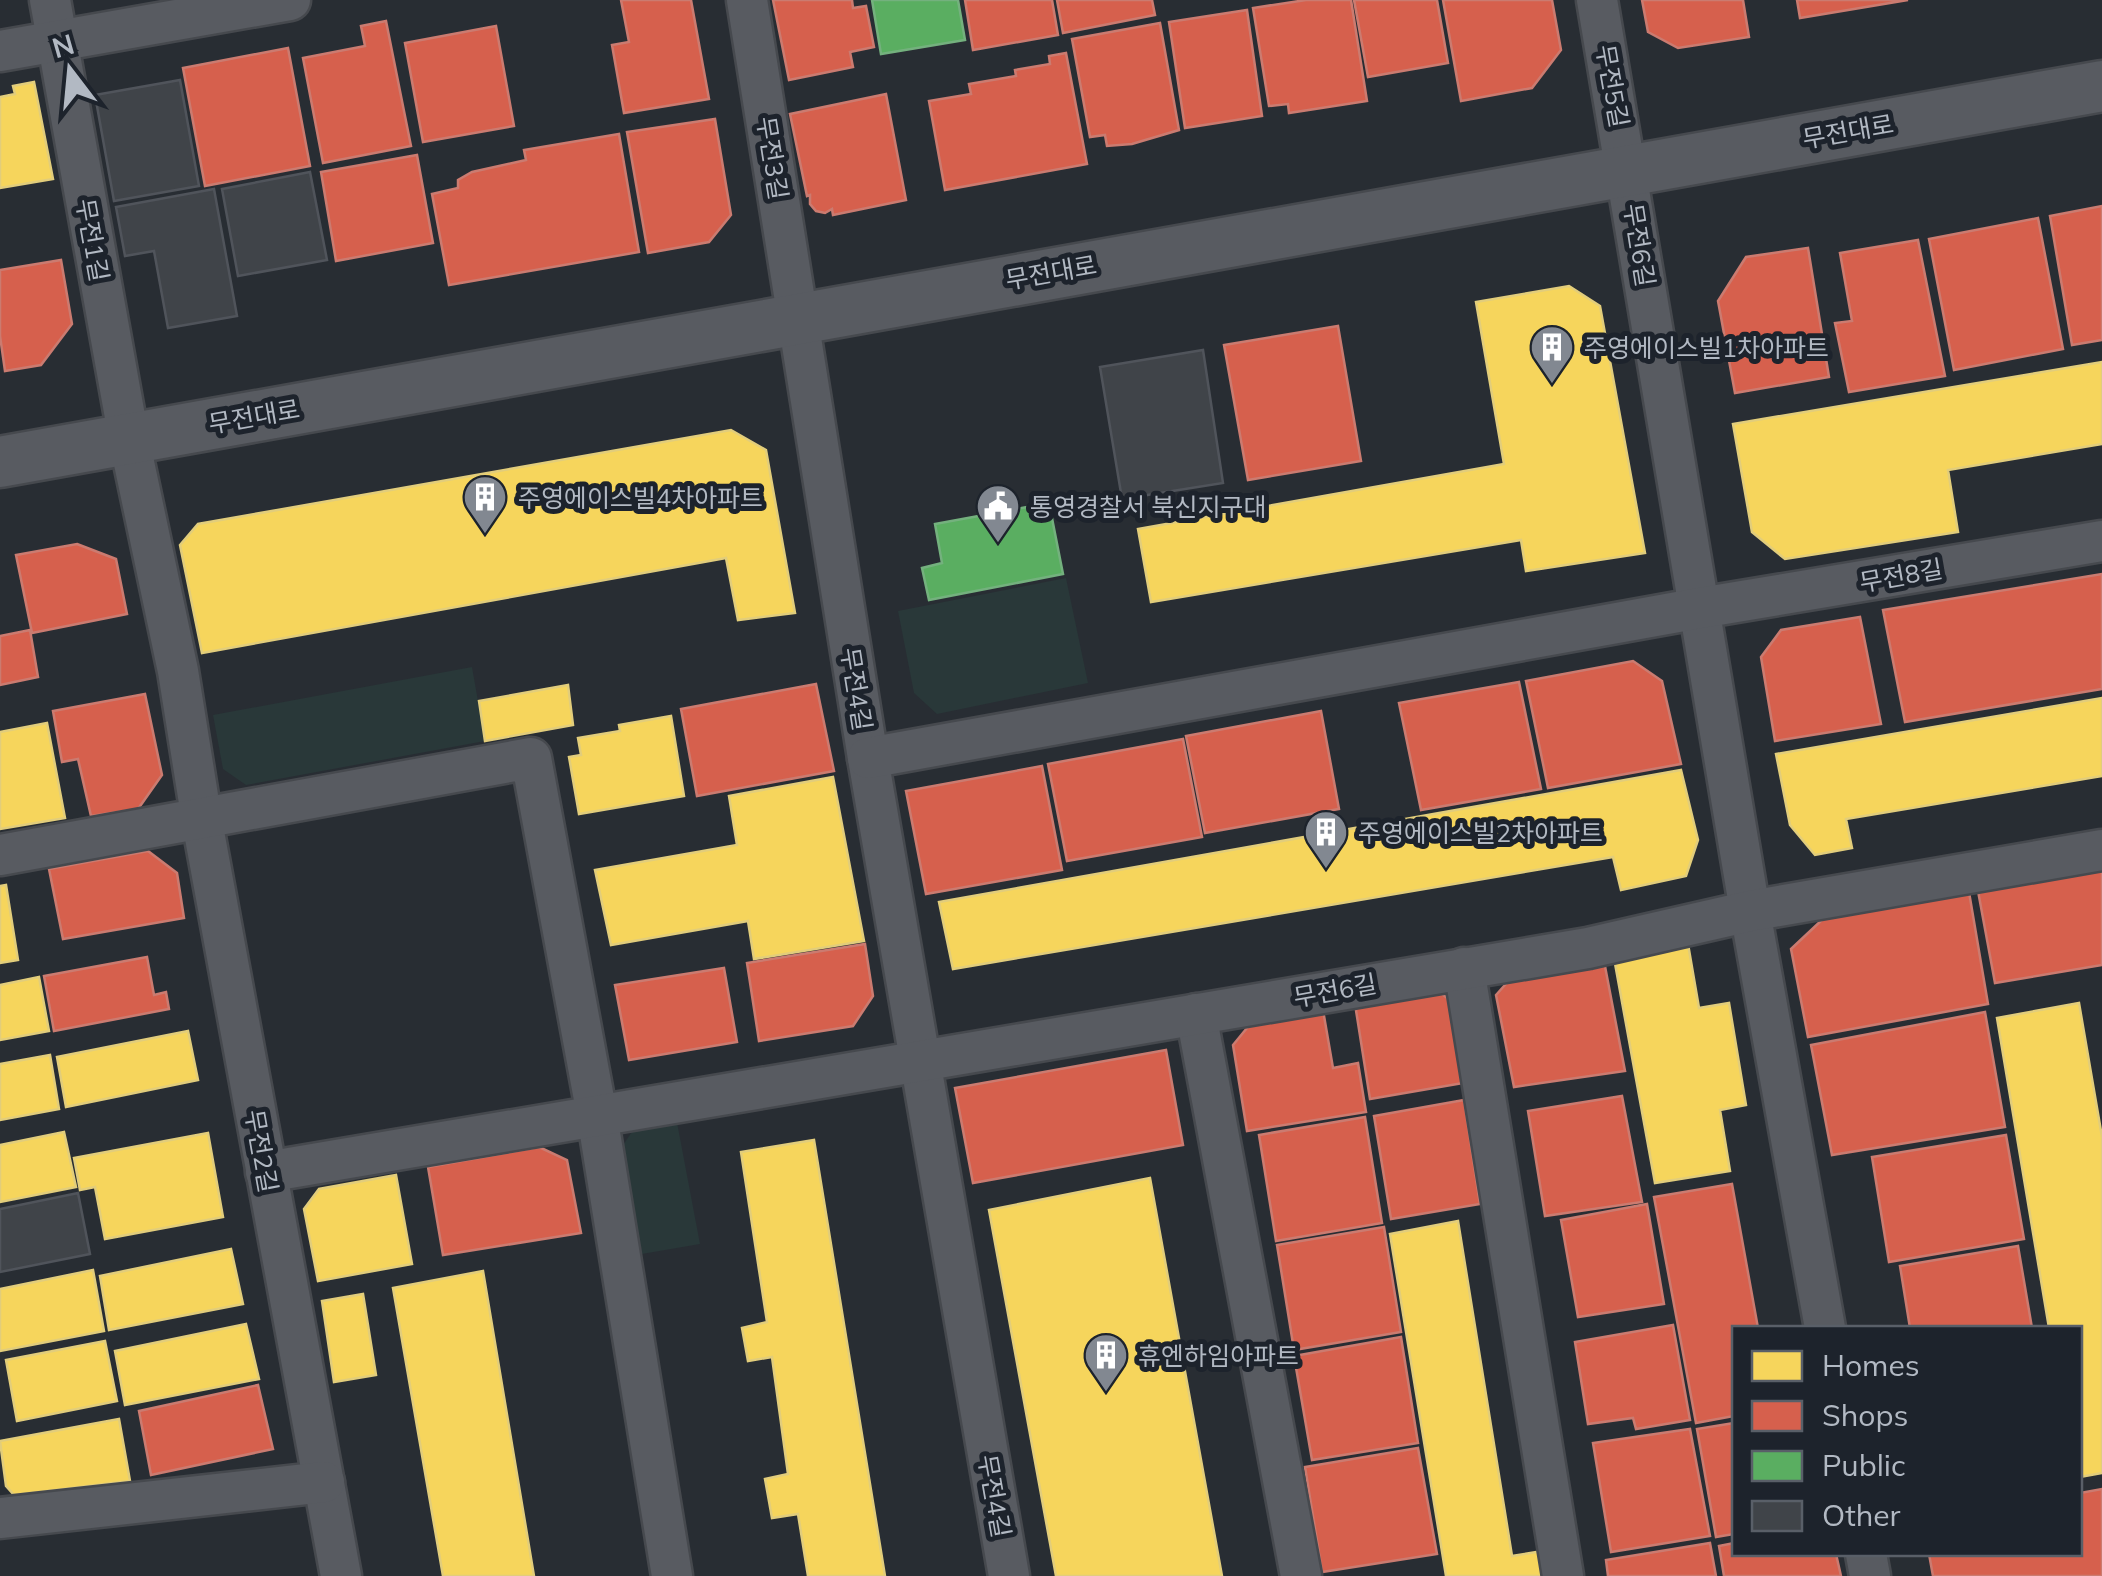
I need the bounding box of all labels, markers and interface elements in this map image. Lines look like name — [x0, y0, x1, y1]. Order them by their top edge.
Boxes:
north arrow — [20, 20, 120, 120]
text: N — [48, 26, 78, 65]
street label: 무전5길 — [1590, 42, 1636, 130]
street label: 무전대로 — [1800, 108, 1896, 154]
street label: 무전3길 — [751, 114, 795, 202]
street label: 무전1길 — [70, 196, 116, 284]
street label: 무전6길 — [1618, 201, 1662, 289]
street label: 무전대로 — [1003, 249, 1099, 295]
building icon: 주영에이스빌1차아파트 — [1529, 324, 1575, 385]
place label: 주영에이스빌1차아파트 — [1584, 332, 1829, 363]
street label: 무전대로 — [206, 393, 302, 439]
building icon: 주영에이스빌4차아파트 — [462, 474, 508, 535]
place label: 주영에이스빌4차아파트 — [518, 482, 763, 513]
public building icon: 통영경찰서 북신지구대 — [975, 483, 1021, 544]
place label: 통영경찰서 북신지구대 — [1030, 491, 1267, 522]
street label: 무전8길 — [1857, 552, 1945, 598]
street label: 무전4길 — [835, 645, 879, 733]
building icon: 주영에이스빌2차아파트 — [1303, 809, 1349, 870]
place label: 주영에이스빌2차아파트 — [1358, 817, 1603, 848]
street label: 무전6길 — [1291, 967, 1379, 1013]
street label: 무전2길 — [239, 1107, 285, 1195]
legend — [1732, 1326, 2082, 1556]
building icon: 휴엔하임아파트 — [1083, 1332, 1129, 1393]
place label: 휴엔하임아파트 — [1138, 1340, 1299, 1371]
text: Homes — [1822, 1346, 1920, 1384]
text: Shops — [1822, 1396, 1908, 1434]
text: Public — [1822, 1446, 1906, 1484]
street label: 무전4길 — [972, 1452, 1018, 1540]
text: Other — [1822, 1496, 1901, 1534]

